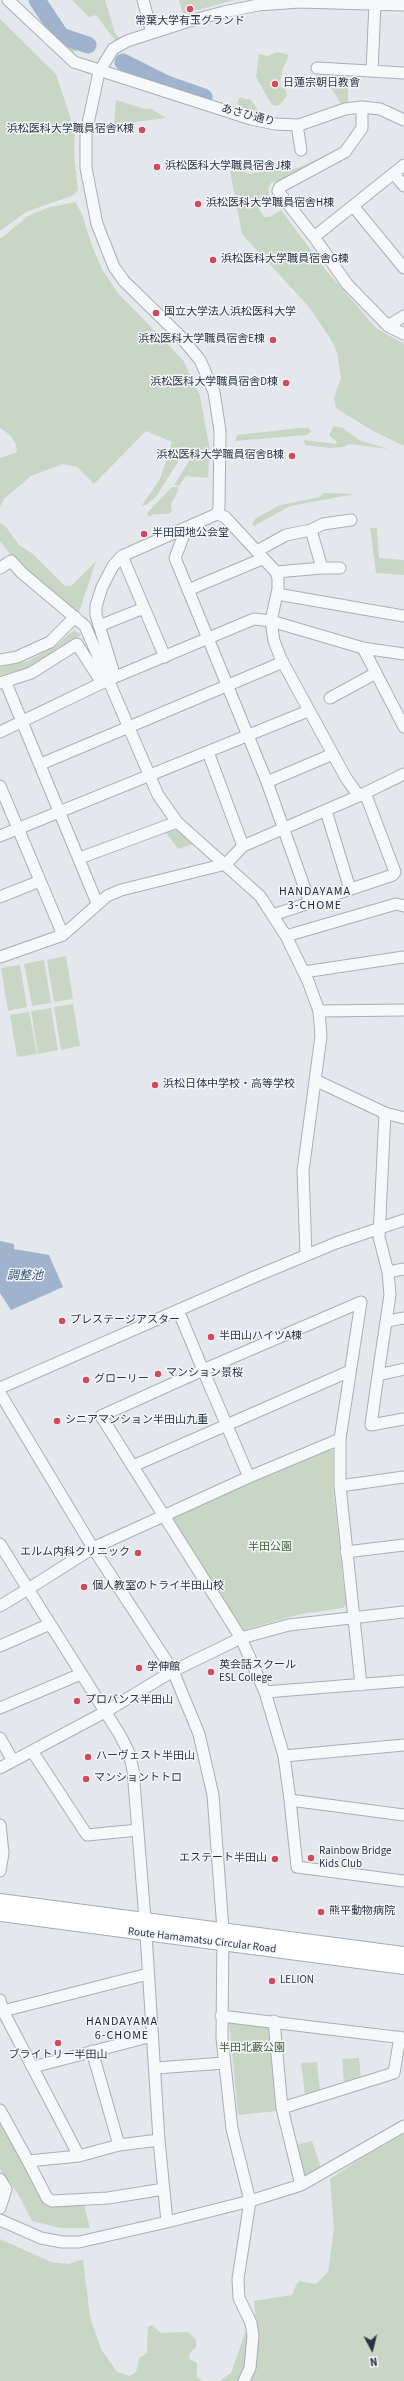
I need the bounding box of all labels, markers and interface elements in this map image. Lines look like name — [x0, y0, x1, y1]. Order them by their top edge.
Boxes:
marker: 常葉大学有玉グランド — [185, 4, 195, 14]
place label: 常葉大学有玉グランド — [135, 15, 245, 29]
place label: 日蓮宗朝日教會 — [283, 77, 360, 91]
marker: 日蓮宗朝日教會 — [270, 79, 280, 89]
street label: あさひ通り — [220, 103, 276, 129]
place label: 浜松医科大学職員宿舎K棟 — [7, 123, 134, 137]
marker: 浜松医科大学職員宿舎K棟 — [137, 125, 147, 135]
place label: 浜松医科大学職員宿舎J棟 — [165, 160, 291, 174]
marker: 浜松医科大学職員宿舎J棟 — [152, 162, 162, 172]
place label: 浜松医科大学職員宿舎H棟 — [206, 197, 334, 211]
marker: 浜松医科大学職員宿舎H棟 — [193, 199, 203, 209]
place label: 浜松医科大学職員宿舎G棟 — [221, 253, 349, 267]
marker: 浜松医科大学職員宿舎G棟 — [208, 255, 218, 265]
place label: 国立大学法人浜松医科大学 — [164, 306, 296, 320]
marker: 国立大学法人浜松医科大学 — [151, 308, 161, 318]
place label: 浜松医科大学職員宿舎E棟 — [138, 333, 265, 347]
marker: 浜松医科大学職員宿舎E棟 — [268, 335, 278, 345]
place label: 浜松医科大学職員宿舎D棟 — [150, 376, 278, 390]
marker: 浜松医科大学職員宿舎D棟 — [281, 378, 291, 388]
place label: 浜松医科大学職員宿舎B棟 — [157, 449, 284, 463]
marker: 浜松医科大学職員宿舎B棟 — [287, 451, 297, 461]
place label: 半田団地公会堂 — [152, 527, 229, 541]
marker: 半田団地公会堂 — [139, 529, 149, 539]
district label: HANDAYAMA 3-CHOME — [279, 885, 351, 913]
place label: 浜松日体中学校・高等学校 — [163, 1078, 295, 1092]
marker: 浜松日体中学校・高等学校 — [150, 1080, 160, 1090]
water label: 調整池 — [7, 1269, 43, 1283]
place label: プレステージアスター — [70, 1314, 180, 1328]
marker: プレステージアスター — [57, 1316, 67, 1326]
place label: 半田山ハイツA棟 — [219, 1330, 302, 1344]
marker: 半田山ハイツA棟 — [206, 1332, 216, 1342]
place label: マンション景桜 — [166, 1367, 243, 1381]
marker: マンション景桜 — [153, 1369, 163, 1379]
place label: グローリー — [94, 1373, 149, 1387]
marker: グローリー — [81, 1375, 91, 1385]
place label: シニアマンション半田山九重 — [65, 1414, 208, 1428]
marker: シニアマンション半田山九重 — [52, 1416, 62, 1426]
park label: 半田公園 — [248, 1541, 292, 1555]
place label: エルム内科クリニック — [20, 1546, 130, 1560]
marker: エルム内科クリニック — [133, 1548, 143, 1558]
place label: 個人教室のトライ半田山校 — [92, 1580, 224, 1594]
marker: 個人教室のトライ半田山校 — [79, 1582, 89, 1592]
place label: 英会話スクール ESL College — [219, 1659, 296, 1685]
place label: 学伸館 — [147, 1661, 180, 1675]
marker: 学伸館 — [134, 1663, 144, 1673]
marker: 英会話スクール ESL College — [206, 1667, 216, 1677]
place label: プロバンス半田山 — [85, 1694, 173, 1708]
marker: プロバンス半田山 — [72, 1696, 82, 1706]
place label: ハーヴェスト半田山 — [96, 1750, 195, 1764]
marker: ハーヴェスト半田山 — [83, 1752, 93, 1762]
place label: マンショントトロ — [94, 1772, 182, 1786]
marker: マンショントトロ — [81, 1774, 91, 1784]
place label: Rainbow Bridge Kids Club — [319, 1845, 392, 1871]
place label: エステート半田山 — [179, 1852, 267, 1866]
marker: Rainbow Bridge Kids Club — [306, 1853, 316, 1863]
marker: エステート半田山 — [270, 1854, 280, 1864]
place label: 熊平動物病院 — [329, 1905, 395, 1919]
marker: 熊平動物病院 — [316, 1907, 326, 1917]
street label: Route Hamamatsu Circular Road — [127, 1925, 277, 1957]
place label: LELION — [280, 1974, 314, 1988]
marker: LELION — [267, 1976, 277, 1986]
district label: HANDAYAMA 6-CHOME — [86, 2015, 158, 2043]
marker: ブライトリー半田山 — [53, 2038, 63, 2048]
park label: 半田北藪公園 — [219, 2042, 285, 2056]
place label: ブライトリー半田山 — [9, 2049, 107, 2063]
north arrow — [352, 2329, 392, 2369]
text: N — [369, 2354, 378, 2369]

